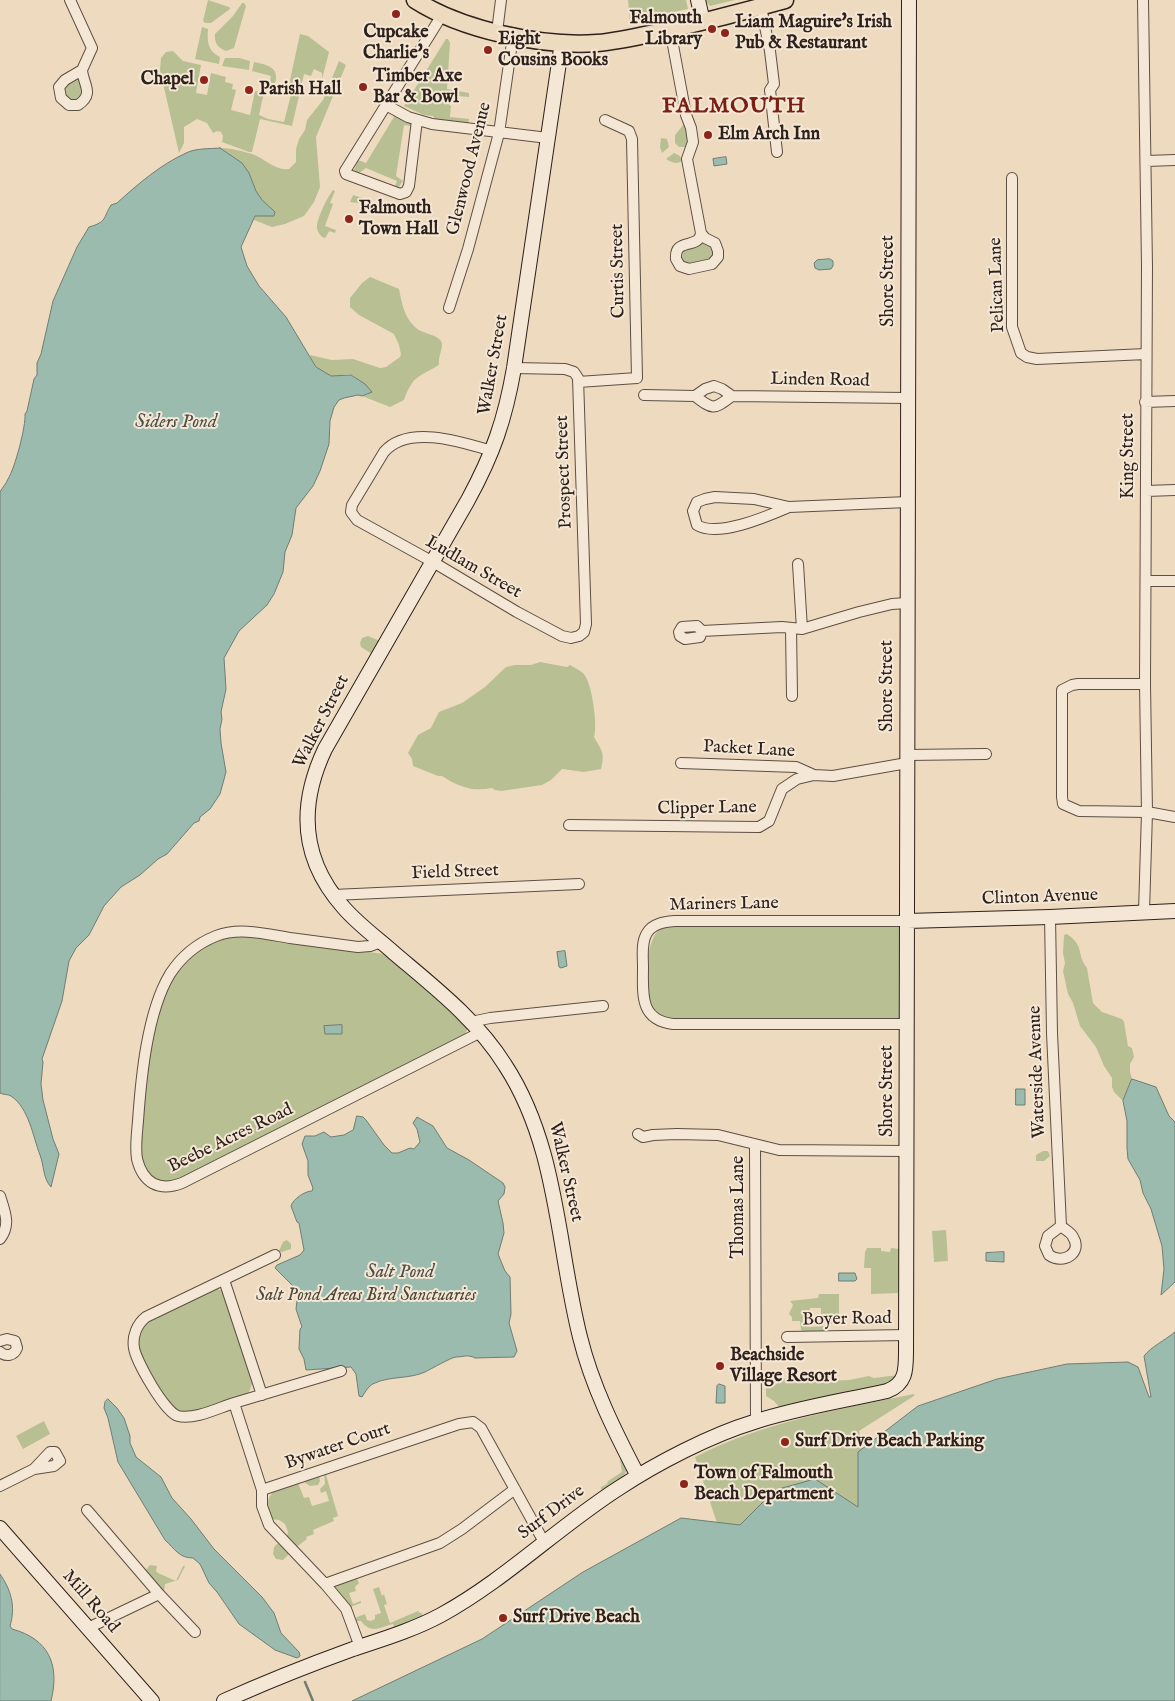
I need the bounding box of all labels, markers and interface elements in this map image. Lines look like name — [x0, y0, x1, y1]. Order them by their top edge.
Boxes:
marker: Cupcake Charlie's — [390, 8, 402, 20]
place label: Falmouth Library — [630, 8, 702, 50]
place label: Liam Maguire's Irish Pub & Restaurant — [735, 12, 892, 54]
place label: Cupcake Charlie's — [363, 22, 429, 64]
marker: Falmouth Library — [706, 23, 718, 35]
marker: Liam Maguire's Irish Pub & Restaurant — [719, 27, 731, 39]
place label: Eight Cousins Books — [498, 29, 608, 72]
marker: Eight Cousins Books — [482, 44, 494, 56]
place label: Timber Axe Bar & Bowl — [373, 66, 462, 108]
place label: Chapel — [141, 69, 194, 91]
marker: Chapel — [198, 74, 210, 86]
place label: Parish Hall — [259, 79, 341, 101]
marker: Timber Axe Bar & Bowl — [357, 81, 369, 93]
marker: Parish Hall — [243, 84, 255, 96]
district label: FALMOUTH — [661, 94, 807, 120]
street label: Glenwood Avenue — [443, 100, 497, 238]
place label: Elm Arch Inn — [718, 124, 820, 146]
marker: Elm Arch Inn — [702, 129, 714, 141]
place label: Falmouth Town Hall — [359, 198, 438, 240]
marker: Falmouth Town Hall — [343, 213, 355, 225]
street label: Curtis Street — [607, 223, 631, 319]
street label: Shore Street — [878, 235, 900, 327]
street label: Pelican Lane — [986, 237, 1010, 333]
street label: Walker Street — [475, 313, 513, 417]
street label: Linden Road — [770, 369, 870, 393]
water label: Siders Pond — [135, 412, 217, 434]
street label: King Street — [1118, 413, 1140, 499]
street label: Prospect Street — [552, 415, 578, 529]
street label: Ludlam Street — [421, 532, 525, 604]
street label: Shore Street — [877, 640, 899, 732]
street label: Walker Street — [289, 672, 355, 772]
street label: Packet Lane — [702, 737, 796, 763]
street label: Clipper Lane — [657, 797, 757, 821]
street label: Field Street — [411, 861, 499, 885]
street label: Clinton Avenue — [981, 885, 1099, 911]
street label: Mariners Lane — [669, 893, 779, 917]
street label: Waterside Avenue — [1025, 1005, 1051, 1139]
street label: Shore Street — [877, 1045, 899, 1137]
street label: Beebe Acres Road — [165, 1099, 297, 1179]
street label: Walker Street — [543, 1120, 587, 1224]
street label: Thomas Lane — [728, 1156, 750, 1258]
water label: Salt Pond — [366, 1262, 434, 1284]
park label: Salt Pond Areas Bird Sanctuaries — [256, 1285, 476, 1307]
street label: Boyer Road — [802, 1308, 892, 1332]
place label: Beachside Village Resort — [730, 1345, 837, 1388]
marker: Beachside Village Resort — [714, 1360, 726, 1372]
street label: Bywater Court — [282, 1419, 394, 1475]
place label: Surf Drive Beach Parking — [795, 1431, 984, 1453]
marker: Surf Drive Beach Parking — [779, 1436, 791, 1448]
place label: Town of Falmouth Beach Department — [694, 1463, 834, 1506]
marker: Town of Falmouth Beach Department — [678, 1478, 690, 1490]
street label: Surf Drive — [515, 1481, 589, 1545]
street label: Mill Road — [57, 1566, 123, 1638]
place label: Surf Drive Beach — [513, 1607, 640, 1629]
marker: Surf Drive Beach — [497, 1612, 509, 1624]

